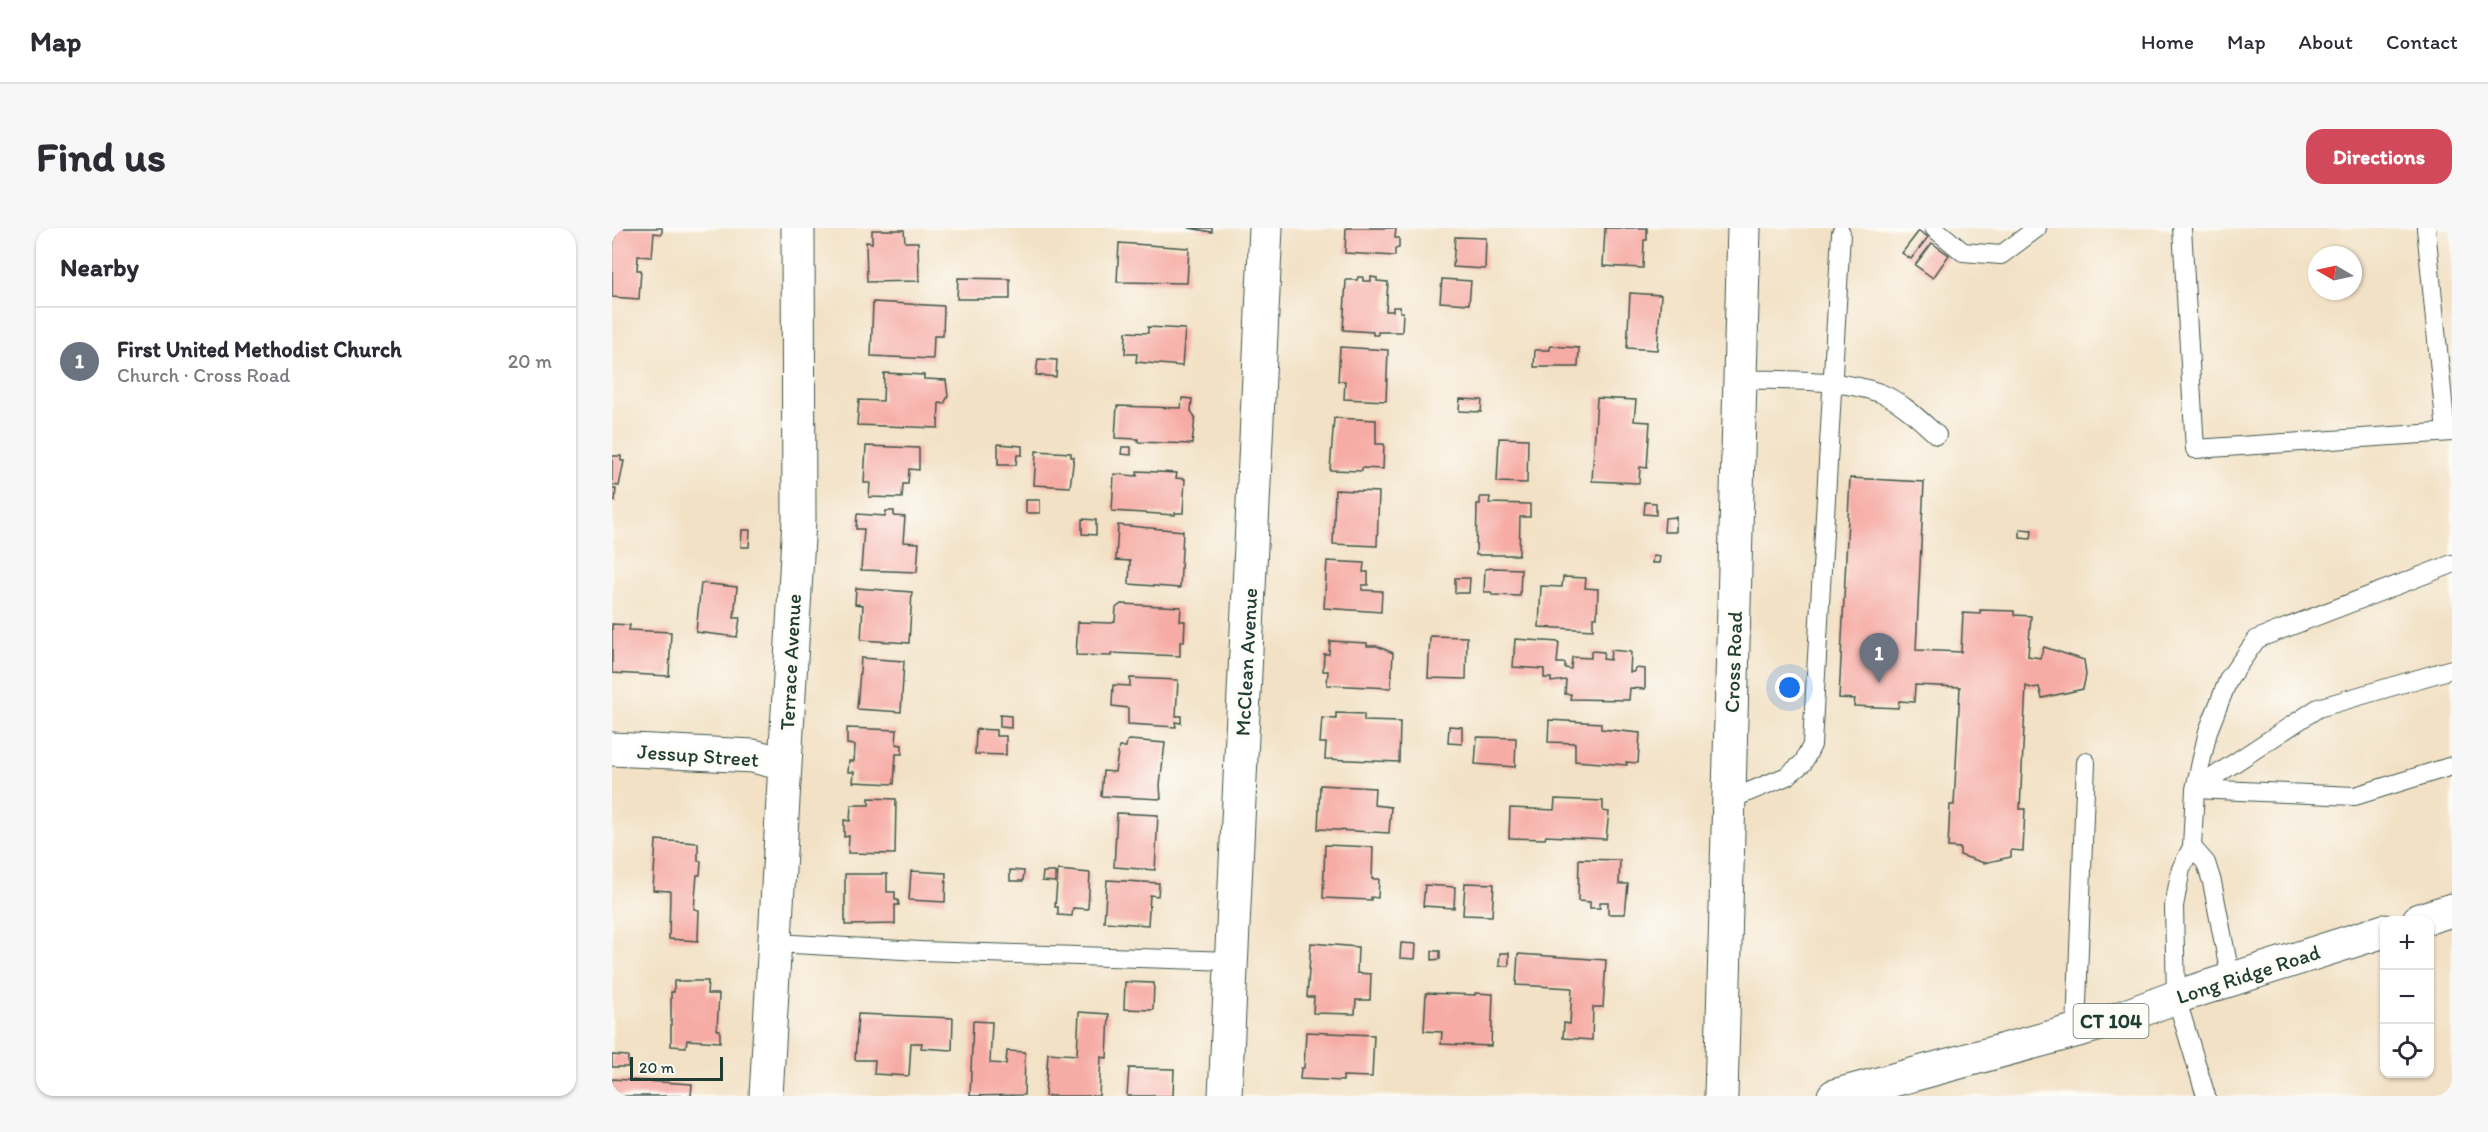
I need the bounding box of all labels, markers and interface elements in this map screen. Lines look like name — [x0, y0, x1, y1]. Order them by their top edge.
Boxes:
text: Map — [30, 24, 81, 58]
text: Home — [2141, 29, 2194, 54]
text: Map — [2227, 29, 2266, 54]
text: About — [2299, 29, 2353, 54]
text: Contact — [2386, 29, 2458, 54]
button: Directions — [2306, 129, 2452, 184]
text: Find us — [36, 131, 166, 182]
north arrow — [2308, 246, 2362, 300]
text: Nearby — [60, 251, 139, 283]
text: First United Methodist Church — [117, 336, 402, 363]
text: 1 — [75, 349, 84, 373]
text: 20 m — [508, 349, 552, 373]
text: Church · Cross Road — [117, 363, 290, 387]
street label: McClean Avenue — [1230, 587, 1262, 737]
street label: Terrace Avenue — [774, 593, 806, 731]
street label: Cross Road — [1719, 610, 1747, 713]
pin: 1 — [1860, 634, 1898, 683]
your location — [1775, 673, 1804, 702]
street label: Jessup Street — [636, 738, 760, 772]
map controls — [2380, 916, 2434, 1078]
button: + — [2380, 916, 2434, 970]
street label: Long Ridge Road — [2173, 939, 2323, 1009]
button: − — [2380, 970, 2434, 1024]
road number: CT 104 — [2074, 1004, 2149, 1038]
button: locate — [2380, 1024, 2434, 1078]
scale bar — [630, 1054, 723, 1082]
text: 20 m — [639, 1058, 674, 1077]

